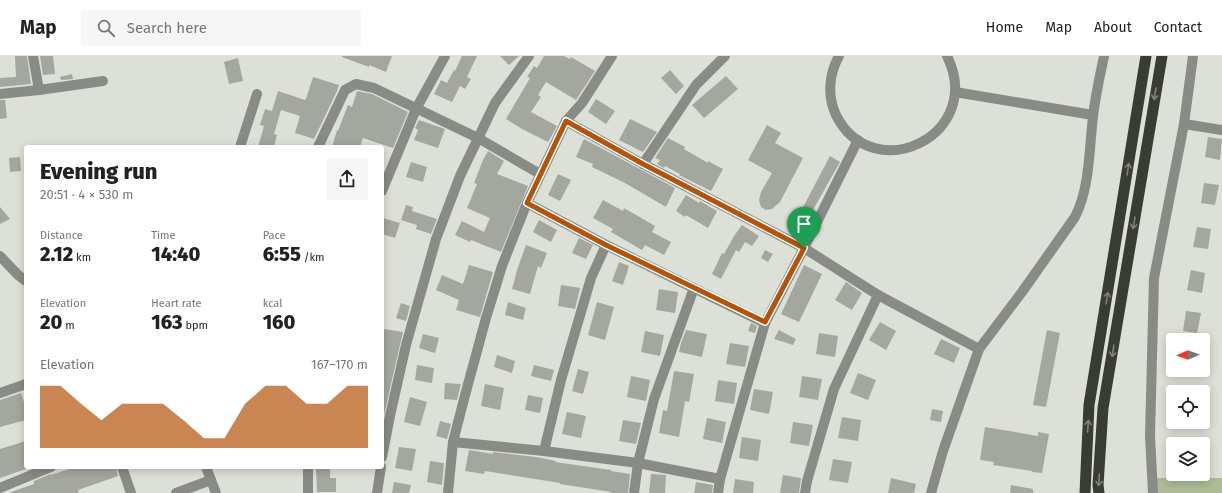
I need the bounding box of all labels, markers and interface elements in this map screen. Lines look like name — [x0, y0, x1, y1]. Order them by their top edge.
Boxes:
search box — [81, 10, 361, 46]
text: Map — [20, 16, 57, 39]
icon: search — [95, 17, 117, 39]
text: Search here — [127, 19, 207, 37]
text: Home — [986, 19, 1023, 36]
text: Map — [1045, 19, 1072, 36]
text: About — [1094, 19, 1132, 36]
text: Contact — [1154, 19, 1202, 36]
one-way arrow — [1151, 88, 1159, 101]
text: Evening run — [40, 158, 157, 185]
button: share — [326, 158, 368, 200]
one-way arrow — [1124, 163, 1132, 176]
text: 20:51 · 4 × 530 m — [40, 187, 133, 202]
pin — [787, 207, 821, 248]
icon: arrive — [793, 213, 815, 235]
one-way arrow — [1130, 216, 1138, 229]
text: Distance — [40, 229, 83, 242]
text: Time — [151, 229, 176, 242]
text: Pace — [263, 229, 285, 242]
text: 2.12 — [40, 242, 73, 266]
text: 14:40 — [151, 242, 200, 266]
text: 6:55 — [263, 242, 301, 266]
text: km — [73, 251, 91, 264]
text: /km — [301, 251, 325, 264]
one-way arrow — [1103, 292, 1111, 305]
text: Elevation — [40, 297, 86, 310]
text: Heart rate — [151, 297, 201, 310]
text: kcal — [263, 297, 282, 310]
text: 20 — [40, 310, 62, 334]
text: 163 — [151, 310, 183, 334]
text: 160 — [263, 310, 295, 334]
text: m — [62, 319, 75, 332]
text: bpm — [183, 319, 208, 332]
north arrow — [1166, 333, 1210, 377]
map controls — [1166, 333, 1210, 481]
one-way arrow — [1109, 344, 1117, 357]
text: Elevation — [40, 357, 94, 372]
text: 167–170 m — [311, 357, 368, 372]
button: locate — [1166, 385, 1210, 429]
one-way arrow — [1084, 420, 1091, 433]
button: layers — [1166, 437, 1210, 481]
one-way arrow — [1095, 473, 1102, 486]

